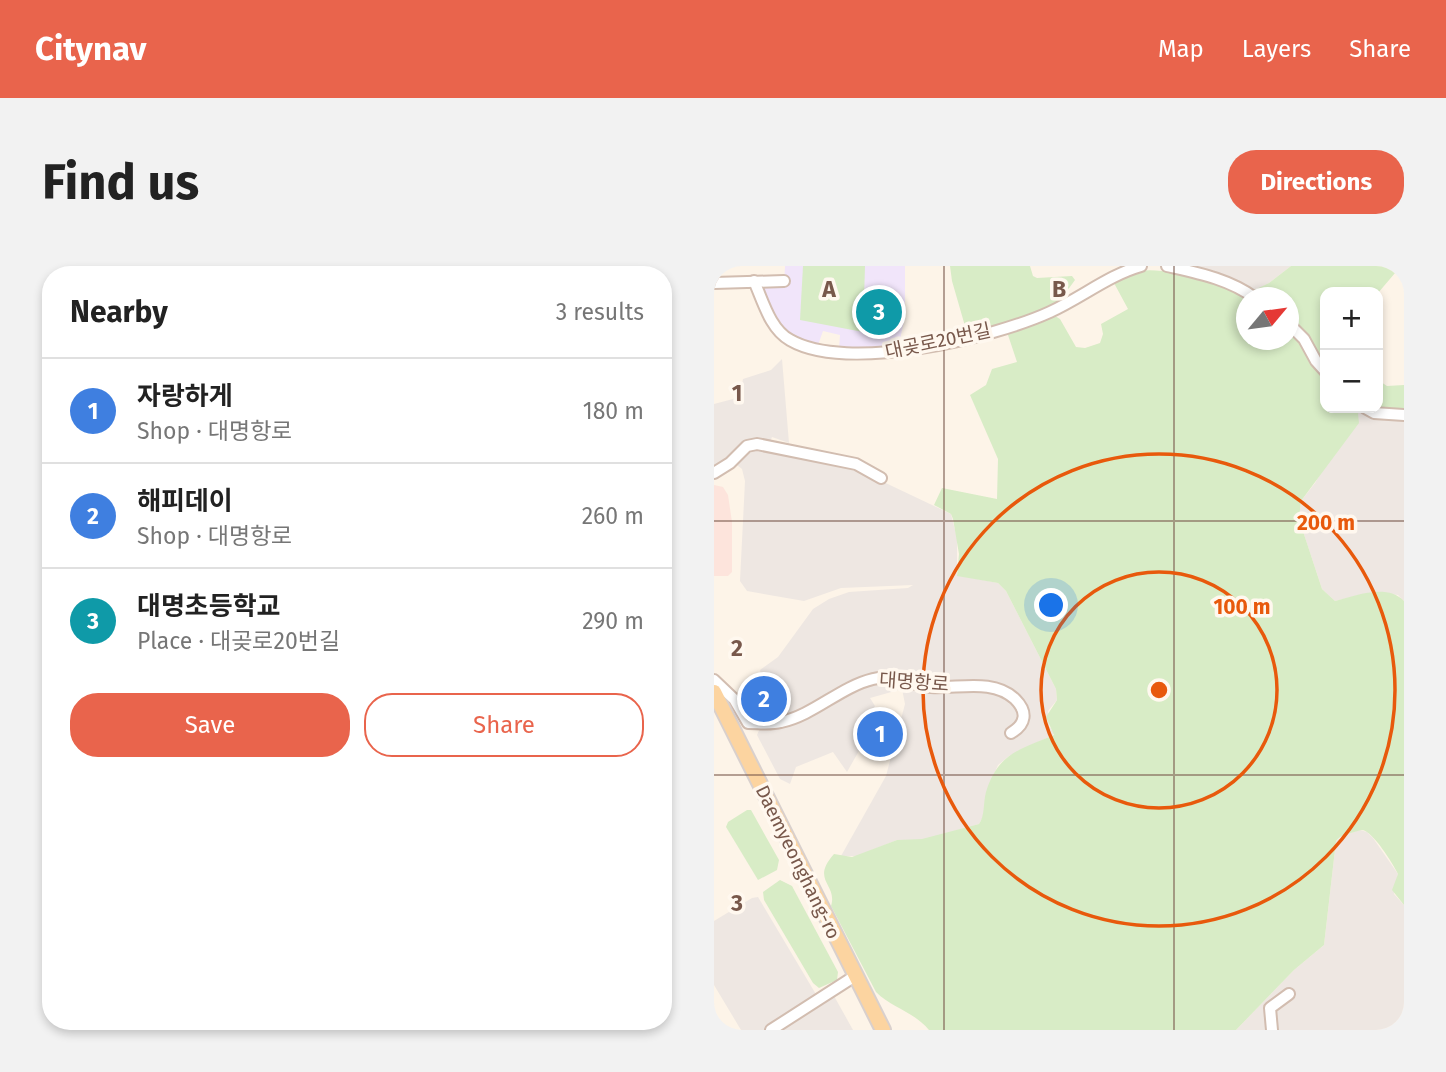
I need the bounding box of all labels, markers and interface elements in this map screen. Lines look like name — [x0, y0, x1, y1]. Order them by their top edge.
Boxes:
text: Citynav — [35, 29, 147, 69]
text: Map — [1158, 35, 1204, 63]
text: Layers — [1242, 35, 1311, 63]
text: Share — [1349, 35, 1411, 63]
button: Directions — [1228, 150, 1404, 214]
text: Find us — [42, 153, 199, 212]
text: A — [821, 275, 836, 303]
text: B — [1052, 275, 1066, 303]
pin: 3 — [856, 286, 902, 338]
north arrow — [1236, 287, 1299, 350]
map controls — [1320, 287, 1383, 413]
button: + — [1320, 287, 1383, 350]
text: Nearby — [70, 294, 168, 330]
text: 3 results — [556, 298, 644, 326]
street label: 대곶로20번길 — [883, 319, 993, 363]
button: − — [1320, 350, 1383, 413]
text: 1 — [732, 379, 742, 407]
text: 자랑하게 — [137, 381, 233, 412]
text: 1 — [88, 397, 98, 425]
text: 180 m — [583, 397, 644, 425]
text: Shop · 대명항로 — [137, 417, 292, 445]
text: 해피데이 — [137, 486, 233, 517]
text: 2 — [87, 502, 99, 530]
text: 260 m — [582, 502, 644, 530]
text: 200 m — [1297, 510, 1355, 536]
text: Shop · 대명항로 — [137, 522, 292, 550]
your location — [1034, 588, 1068, 622]
text: 대명초등학교 — [137, 591, 281, 622]
text: 100 m — [1213, 594, 1271, 620]
text: 3 — [87, 607, 99, 635]
text: 290 m — [582, 607, 644, 635]
text: Place · 대곶로20번길 — [137, 627, 340, 655]
text: 2 — [731, 634, 743, 662]
street label: 대명항로 — [878, 668, 950, 696]
pin: 2 — [741, 673, 787, 725]
centre of rings — [1147, 678, 1171, 702]
button: Save — [70, 693, 350, 757]
button: Share — [364, 693, 644, 757]
pin: 1 — [857, 708, 903, 760]
street label: Daemyeonghang-ro — [751, 781, 845, 943]
text: 3 — [730, 889, 743, 917]

